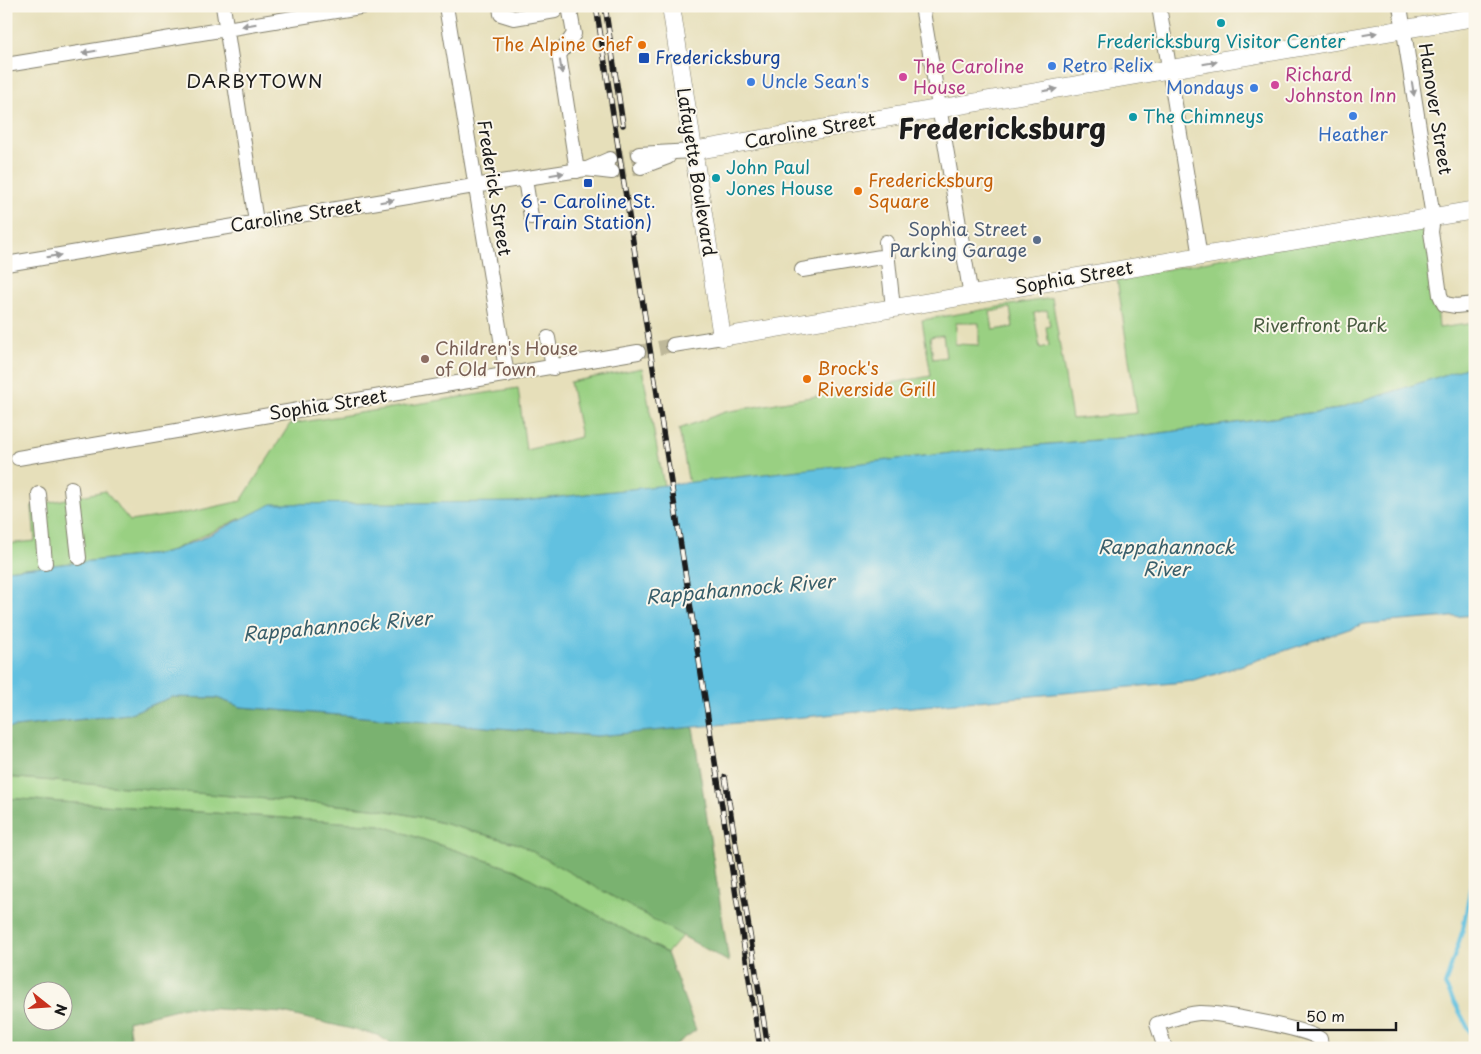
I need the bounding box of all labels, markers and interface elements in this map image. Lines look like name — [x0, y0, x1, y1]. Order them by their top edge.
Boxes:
marker: Fredericksburg Visitor Center — [1215, 17, 1227, 29]
one-way arrow — [241, 22, 257, 30]
place label: Fredericksburg Visitor Center — [1097, 27, 1346, 54]
place label: The Alpine Chef — [492, 30, 634, 57]
one-way arrow — [1363, 30, 1379, 38]
marker: The Alpine Chef — [636, 39, 648, 51]
street label: Hanover Street — [1413, 41, 1460, 177]
place label: Fredericksburg — [655, 43, 781, 70]
one-way arrow — [80, 48, 96, 56]
marker: Fredericksburg — [637, 51, 651, 65]
place label: Retro Relix — [1062, 51, 1153, 78]
place label: The Caroline House — [913, 52, 1024, 100]
one-way arrow — [1203, 58, 1219, 66]
one-way arrow — [558, 60, 566, 76]
marker: Retro Relix — [1046, 60, 1058, 72]
place label: Richard Johnston Inn — [1285, 60, 1397, 108]
district label: DARBYTOWN — [186, 66, 324, 94]
place label: Uncle Sean's — [761, 67, 869, 94]
marker: The Caroline House — [897, 71, 909, 83]
place label: Mondays — [1166, 73, 1244, 100]
marker: Uncle Sean's — [745, 76, 757, 88]
marker: Richard Johnston Inn — [1269, 79, 1281, 91]
one-way arrow — [1409, 81, 1417, 97]
marker: Mondays — [1248, 82, 1260, 94]
street label: Lafayette Boulevard — [671, 85, 724, 258]
one-way arrow — [1043, 86, 1059, 94]
place label: The Chimneys — [1143, 102, 1264, 129]
street label: Caroline Street — [742, 105, 877, 154]
district label: Fredericksburg — [898, 106, 1106, 149]
marker: Heather — [1347, 110, 1359, 122]
marker: The Chimneys — [1127, 111, 1139, 123]
street label: Frederick Street — [471, 118, 520, 258]
place label: Heather — [1318, 120, 1388, 147]
place label: John Paul Jones House — [726, 153, 833, 201]
place label: Fredericksburg Square — [868, 166, 994, 214]
one-way arrow — [549, 170, 565, 178]
marker: John Paul Jones House — [710, 172, 722, 184]
marker: 6 - Caroline St. (Train Station) — [582, 177, 594, 189]
marker: Fredericksburg Square — [852, 185, 864, 197]
place label: 6 - Caroline St. (Train Station) — [520, 187, 656, 235]
street label: Caroline Street — [228, 191, 363, 238]
one-way arrow — [380, 196, 396, 204]
place label: Sophia Street Parking Garage — [889, 215, 1027, 263]
marker: Sophia Street Parking Garage — [1031, 234, 1043, 246]
one-way arrow — [47, 251, 63, 259]
street label: Sophia Street — [1013, 253, 1135, 300]
park label: Riverfront Park — [1253, 311, 1387, 338]
place label: Children's House of Old Town — [435, 334, 578, 382]
marker: Children's House of Old Town — [419, 353, 431, 365]
place label: Brock's Riverside Grill — [817, 354, 936, 402]
marker: Brock's Riverside Grill — [801, 373, 813, 385]
street label: Sophia Street — [267, 381, 389, 426]
water label: Rappahannock River — [1098, 532, 1235, 582]
water label: Rappahannock River — [644, 566, 838, 610]
water label: Rappahannock River — [241, 603, 435, 647]
north arrow — [22, 982, 72, 1032]
scale bar — [1298, 999, 1396, 1031]
text: N — [49, 1002, 73, 1018]
text: 50 m — [1306, 1004, 1345, 1027]

